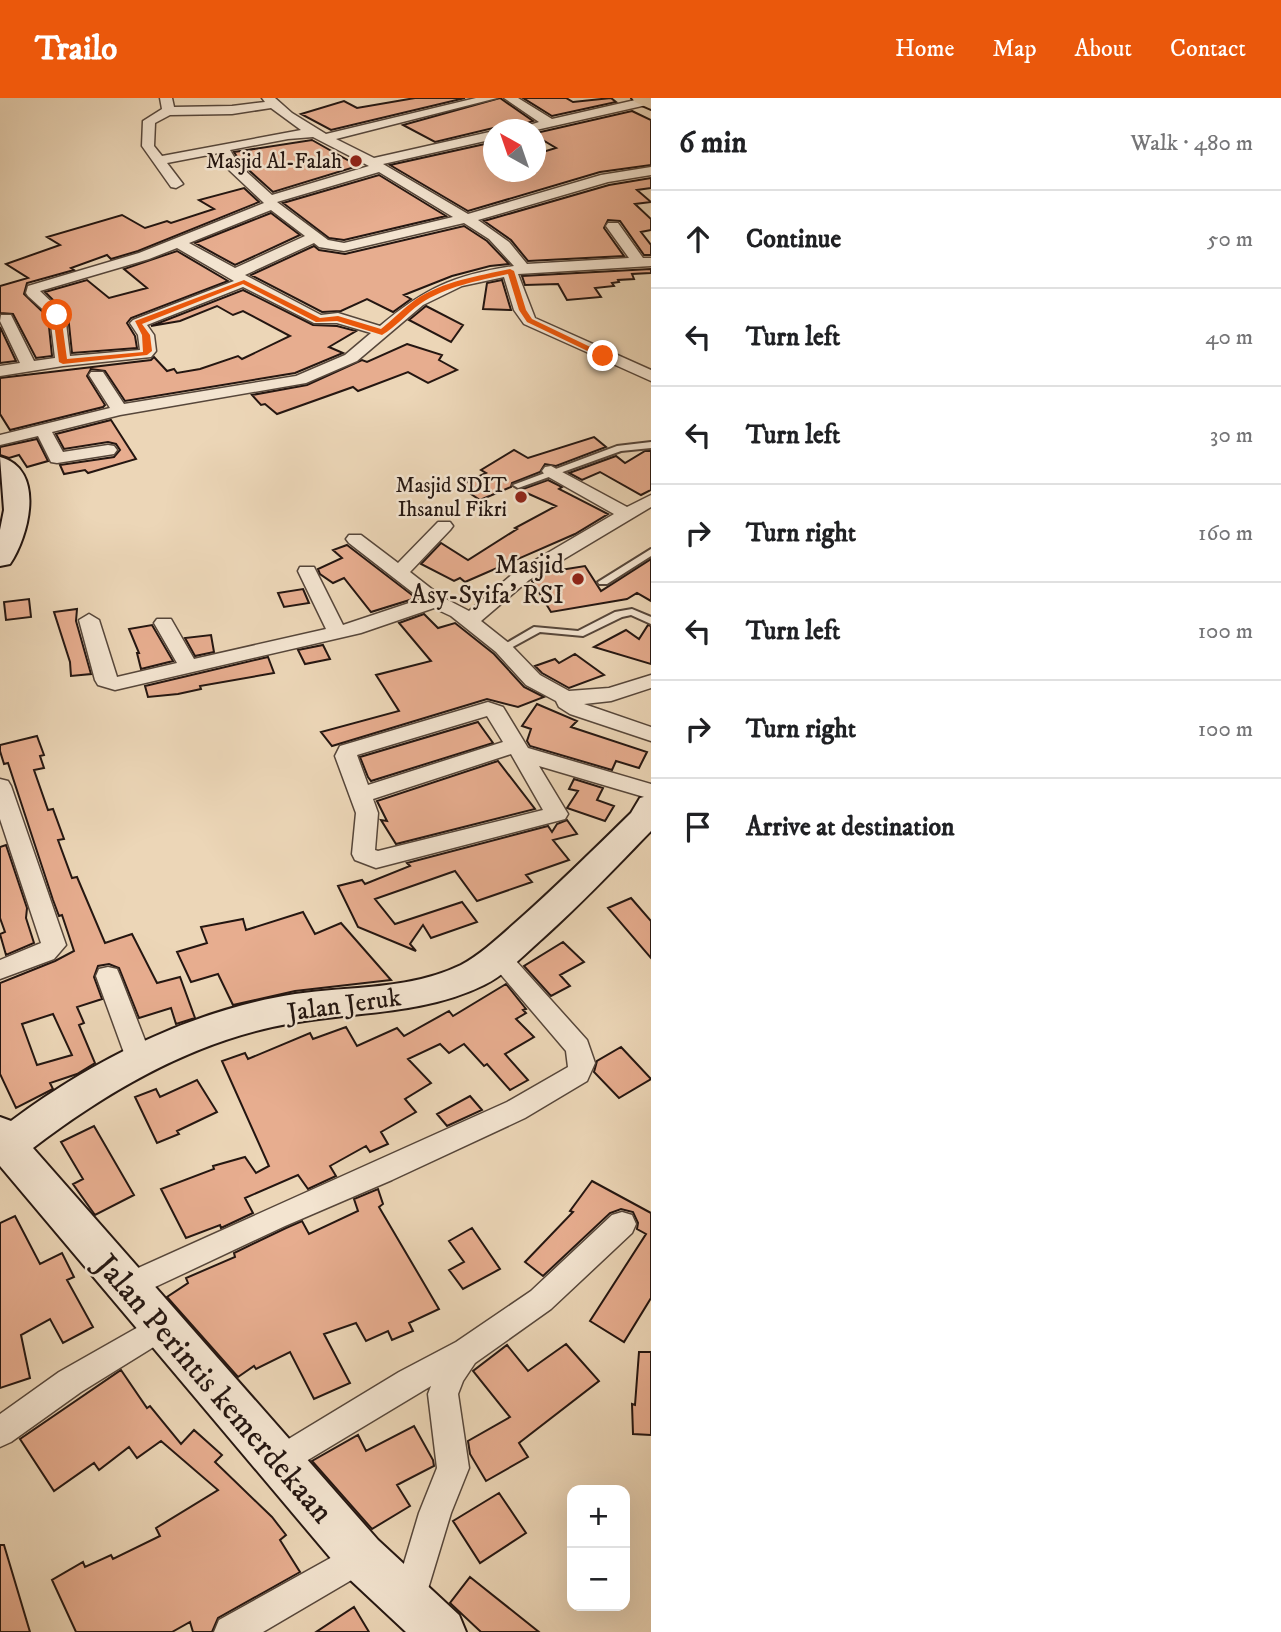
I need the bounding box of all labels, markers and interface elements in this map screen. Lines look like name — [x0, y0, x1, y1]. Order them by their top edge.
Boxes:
text: Trailo — [35, 29, 117, 70]
text: Home — [895, 34, 954, 64]
text: Map — [992, 34, 1037, 64]
text: About — [1075, 34, 1132, 64]
text: Contact — [1170, 34, 1246, 64]
north arrow — [483, 119, 546, 182]
text: 6 min — [679, 125, 747, 162]
text: Walk · 480 m — [1130, 129, 1253, 158]
place label: Masjid Al-Falah — [206, 149, 342, 175]
marker: Masjid Al-Falah — [348, 153, 364, 169]
icon: ahead — [679, 220, 717, 258]
text: Continue — [746, 223, 841, 256]
text: 50 m — [1207, 225, 1253, 254]
route start — [41, 299, 72, 330]
icon: left — [679, 318, 717, 356]
text: Turn left — [746, 321, 840, 354]
text: 40 m — [1205, 323, 1253, 352]
route end — [587, 340, 618, 371]
icon: left — [679, 416, 717, 454]
text: Turn left — [746, 419, 840, 452]
text: 30 m — [1210, 421, 1253, 450]
place label: Masjid SDIT Ihsanul Fikri — [395, 473, 507, 523]
marker: Masjid SDIT Ihsanul Fikri — [513, 489, 529, 505]
icon: right — [679, 514, 717, 552]
text: Turn right — [746, 517, 856, 550]
text: 160 m — [1198, 519, 1253, 548]
place label: Masjid Asy-Syifa' RSI — [410, 549, 564, 612]
marker: Masjid Asy-Syifa' RSI — [570, 571, 586, 587]
icon: left — [679, 612, 717, 650]
text: Turn left — [746, 615, 840, 648]
text: 100 m — [1198, 617, 1253, 646]
icon: right — [679, 710, 717, 748]
text: Turn right — [746, 713, 856, 746]
text: 100 m — [1198, 715, 1253, 744]
icon: arrive — [679, 808, 717, 846]
text: Arrive at destination — [746, 811, 955, 844]
street label: Jalan Jeruk — [283, 981, 403, 1030]
street label: Jalan Perintis kemerdekaan — [84, 1244, 341, 1532]
map controls — [567, 1485, 630, 1611]
button: + — [567, 1485, 630, 1548]
button: − — [567, 1548, 630, 1611]

